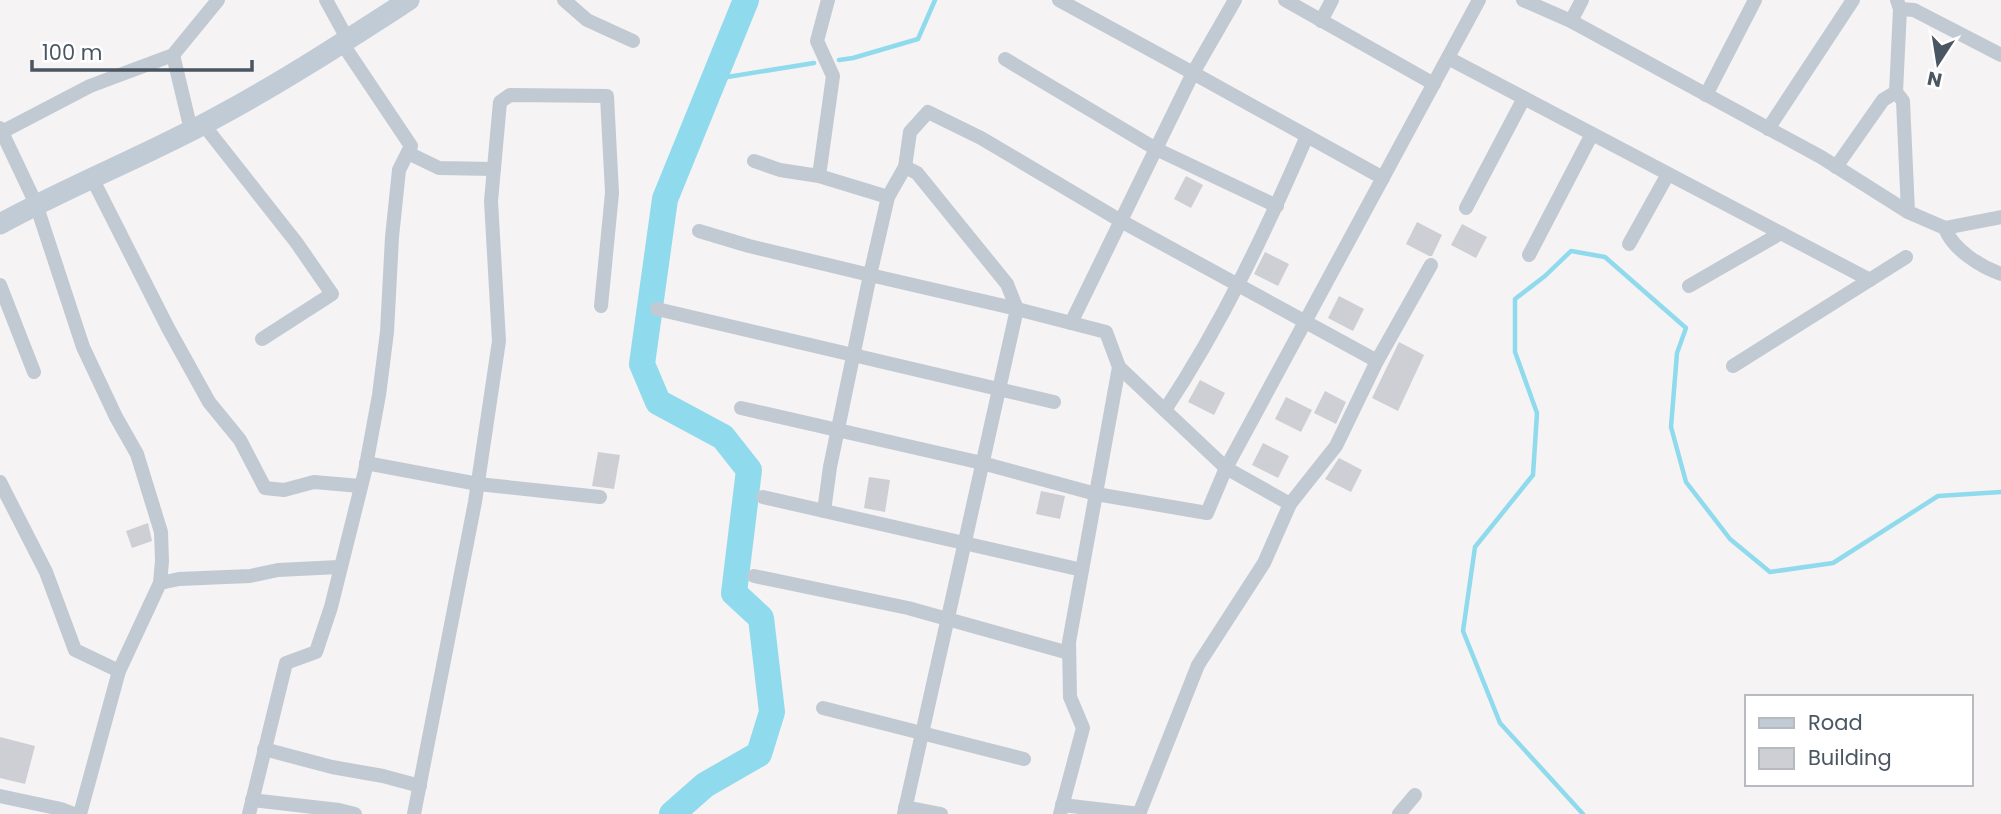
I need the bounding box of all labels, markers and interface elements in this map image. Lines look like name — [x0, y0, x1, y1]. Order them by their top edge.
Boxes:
scale bar — [32, 28, 252, 72]
north arrow — [1903, 28, 1973, 98]
text: 100 m — [42, 38, 102, 67]
text: N — [1925, 64, 1944, 94]
legend — [1745, 695, 1973, 786]
text: Road — [1808, 708, 1863, 737]
text: Building — [1808, 743, 1892, 772]

